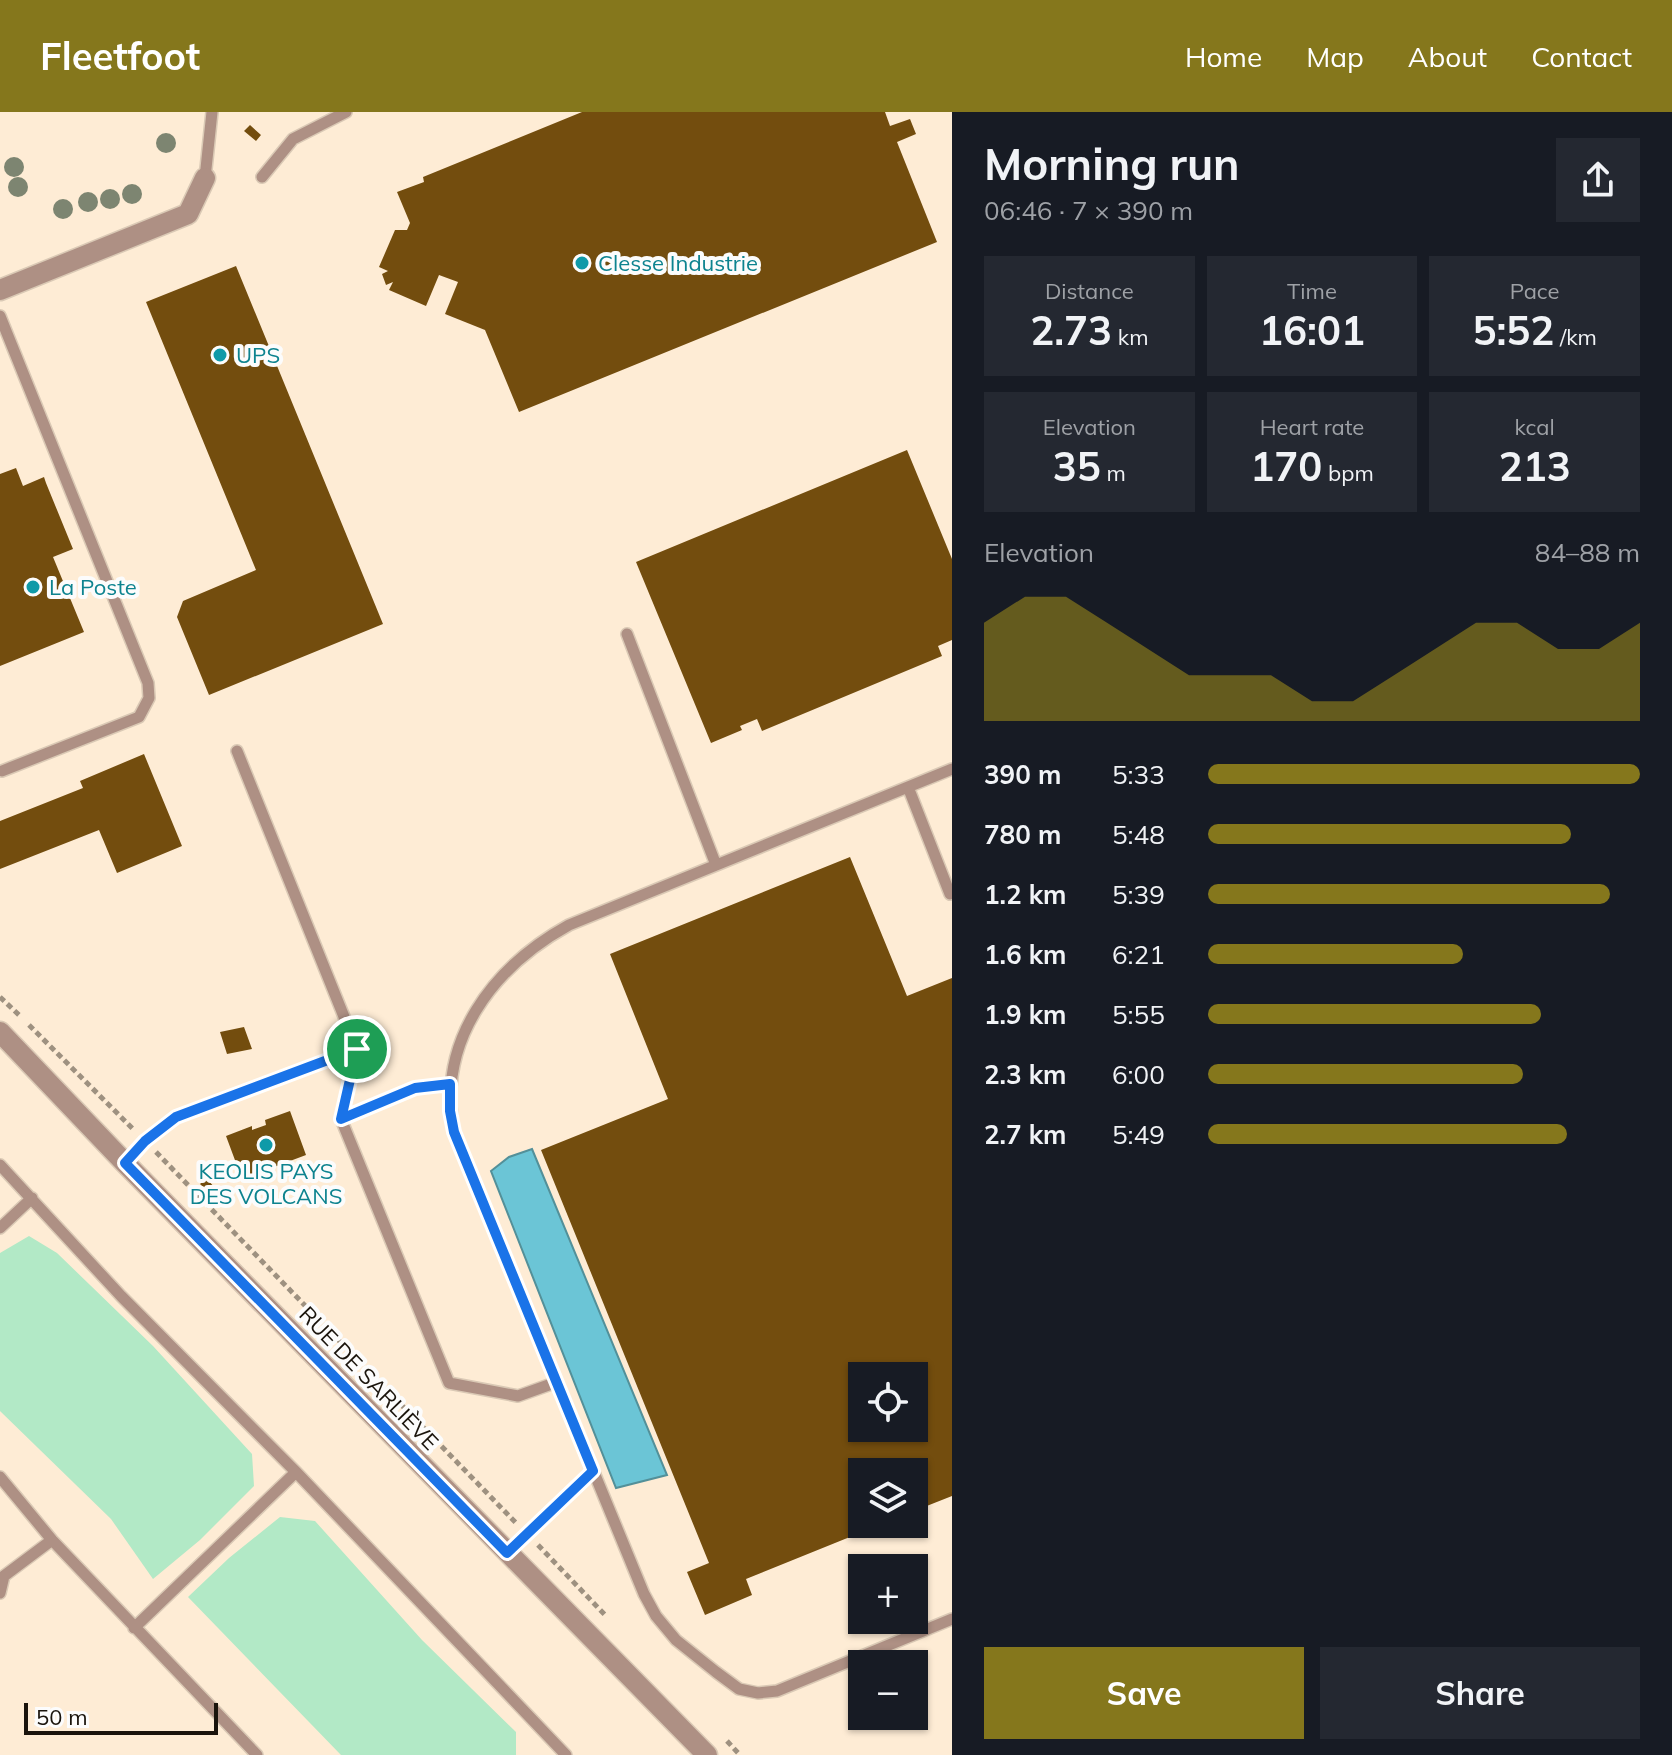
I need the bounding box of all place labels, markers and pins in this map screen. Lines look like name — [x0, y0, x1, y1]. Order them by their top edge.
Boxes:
place label: Clesse Industrie — [598, 249, 758, 277]
marker: Clesse Industrie — [573, 254, 591, 272]
place label: UPS — [236, 341, 280, 369]
marker: UPS — [211, 346, 229, 364]
place label: La Poste — [49, 573, 137, 601]
marker: La Poste — [24, 578, 42, 596]
pin — [323, 1015, 391, 1083]
marker: KEOLIS PAYS DES VOLCANS — [257, 1136, 275, 1154]
place label: KEOLIS PAYS DES VOLCANS — [190, 1157, 342, 1210]

